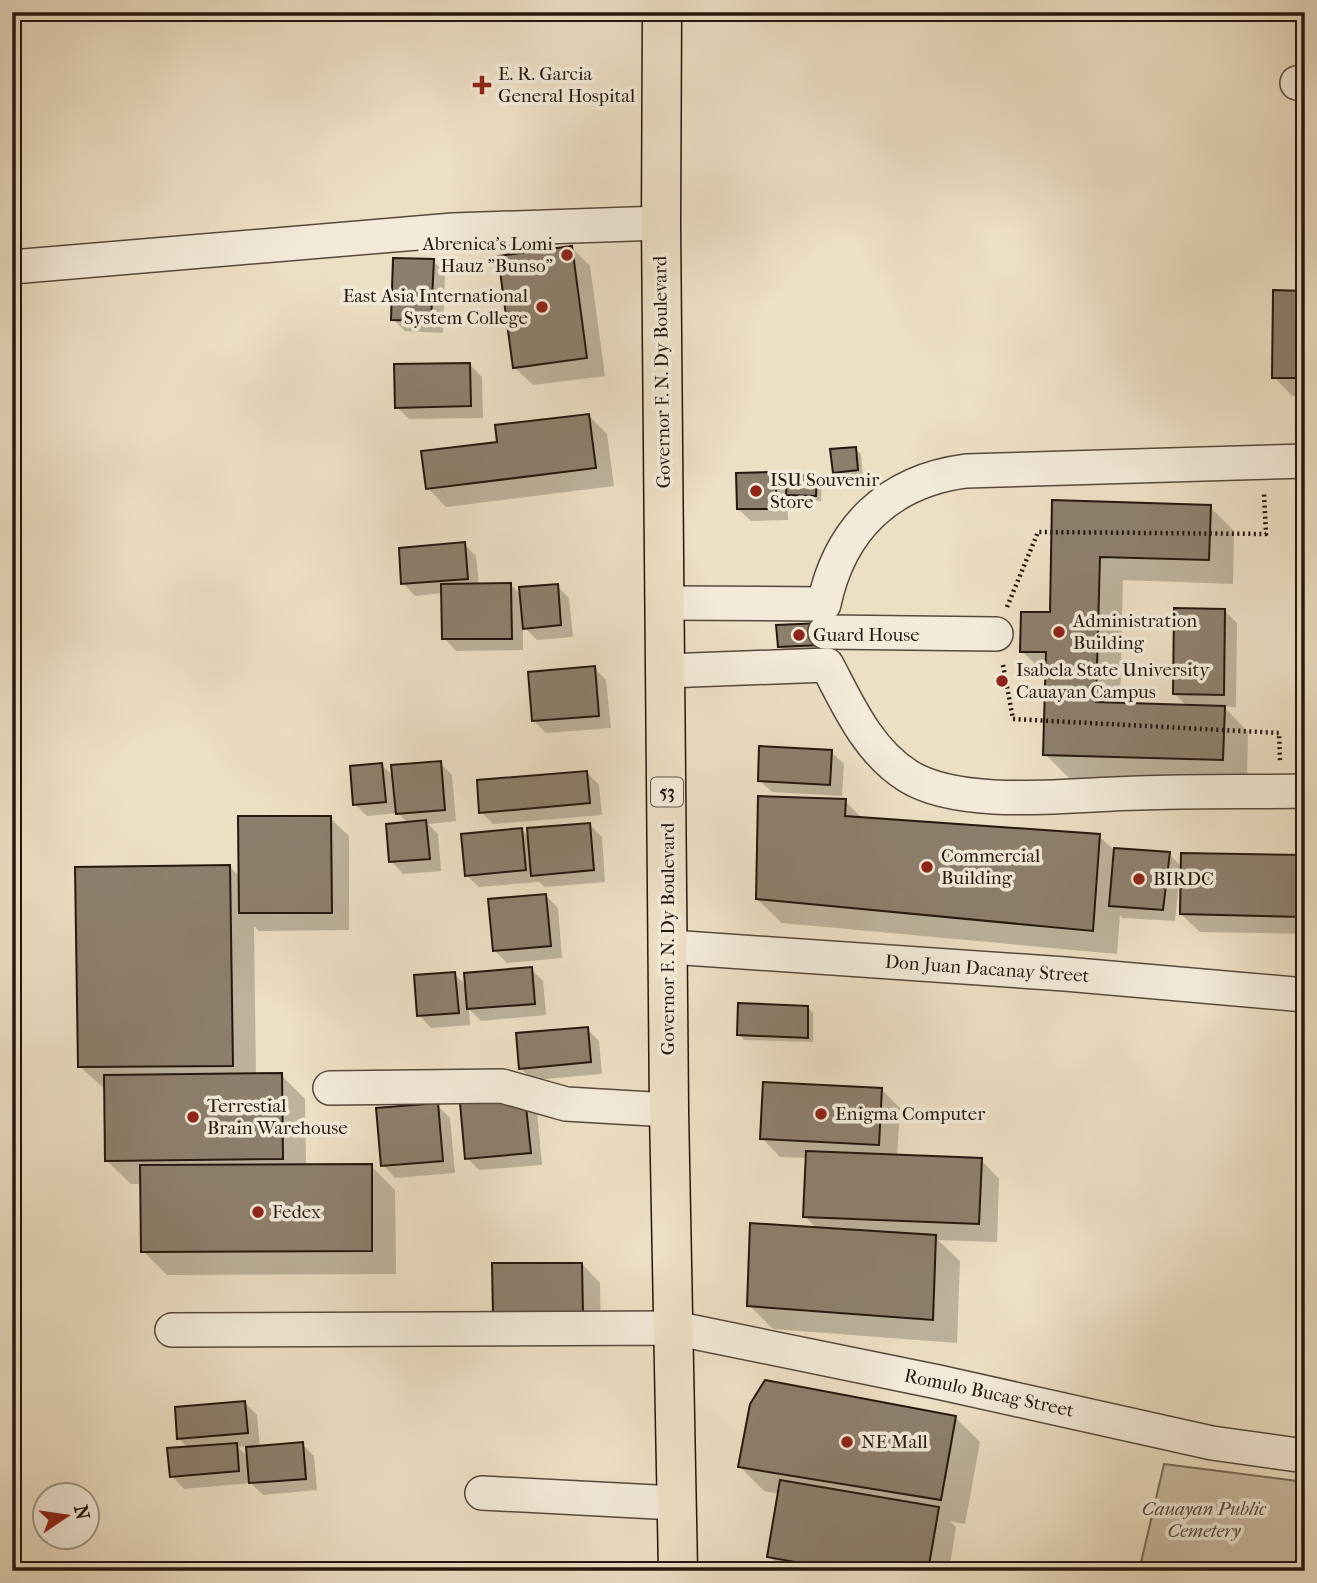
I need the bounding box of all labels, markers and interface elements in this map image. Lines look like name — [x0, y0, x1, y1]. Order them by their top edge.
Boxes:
place label: E. R. Garcia General Hospital — [498, 63, 635, 107]
marker: E. R. Garcia General Hospital — [472, 75, 492, 95]
place label: Abrenica's Lomi Hauz "Bunso" — [421, 233, 553, 277]
marker: Abrenica's Lomi Hauz "Bunso" — [559, 247, 575, 263]
street label: Governor F. N. Dy Boulevard — [649, 255, 675, 488]
place label: East Asia International System College — [343, 285, 528, 329]
marker: East Asia International System College — [534, 299, 550, 315]
place label: ISU Souvenir Store — [770, 469, 880, 513]
marker: ISU Souvenir Store — [748, 483, 764, 499]
place label: Administration Building — [1072, 610, 1197, 654]
place label: Guard House — [813, 624, 920, 646]
marker: Administration Building — [1051, 624, 1067, 640]
marker: Guard House — [791, 627, 807, 643]
place label: Isabela State University Cauayan Campus — [1016, 659, 1210, 703]
marker: Isabela State University Cauayan Campus — [994, 673, 1010, 689]
road number: 53 — [651, 778, 683, 806]
street label: Governor F. N. Dy Boulevard — [657, 822, 679, 1055]
place label: Commercial Building — [941, 845, 1040, 889]
marker: Commercial Building — [919, 859, 935, 875]
place label: BIRDC — [1153, 868, 1214, 890]
marker: BIRDC — [1131, 871, 1147, 887]
street label: Don Juan Dacanay Street — [884, 951, 1090, 987]
place label: Terrestial Brain Warehouse — [207, 1095, 348, 1139]
place label: Enigma Computer — [835, 1103, 986, 1125]
marker: Enigma Computer — [813, 1106, 829, 1122]
marker: Terrestial Brain Warehouse — [185, 1109, 201, 1125]
place label: Fedex — [272, 1201, 321, 1223]
marker: Fedex — [250, 1204, 266, 1220]
street label: Romulo Bucag Street — [902, 1364, 1076, 1422]
place label: NE Mall — [861, 1431, 928, 1453]
marker: NE Mall — [839, 1434, 855, 1450]
north arrow — [32, 1482, 102, 1552]
park label: Cauayan Public Cemetery — [1142, 1498, 1267, 1542]
text: N — [69, 1503, 94, 1522]

